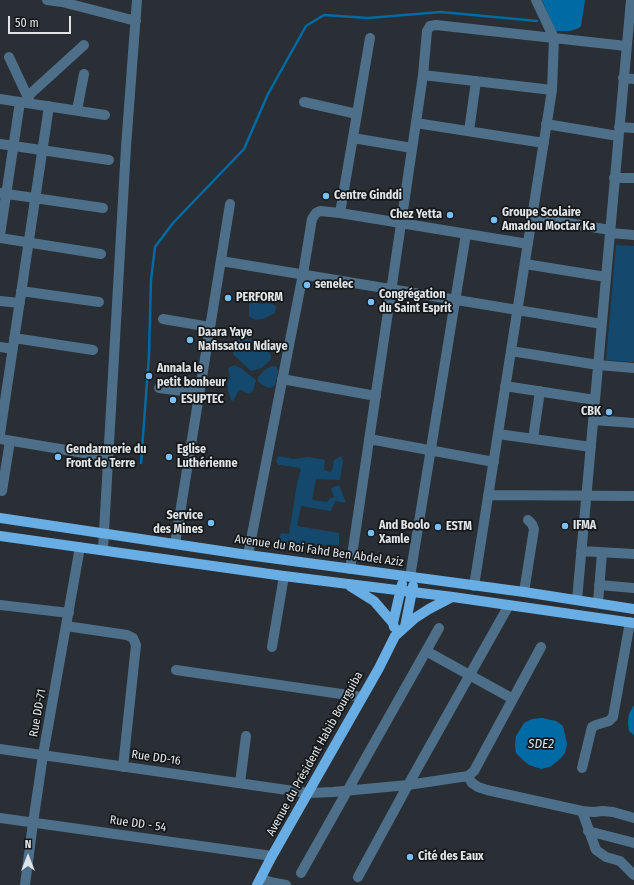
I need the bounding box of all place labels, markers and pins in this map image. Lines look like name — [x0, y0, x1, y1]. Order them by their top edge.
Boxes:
place label: Centre Ginddi — [334, 189, 402, 203]
marker: Centre Ginddi — [321, 191, 331, 201]
place label: Groupe Scolaire Amadou Moctar Ka — [502, 206, 595, 234]
place label: Chez Yetta — [390, 208, 442, 222]
marker: Chez Yetta — [445, 210, 455, 220]
marker: Groupe Scolaire Amadou Moctar Ka — [489, 215, 499, 225]
place label: senelec — [315, 278, 353, 292]
marker: senelec — [302, 280, 312, 290]
place label: Congrégation du Saint Esprit — [379, 288, 452, 316]
place label: PERFORM — [236, 291, 283, 305]
marker: PERFORM — [223, 293, 233, 303]
marker: Congrégation du Saint Esprit — [366, 297, 376, 307]
place label: Daara Yaye Nafissatou Ndiaye — [198, 326, 288, 354]
marker: Daara Yaye Nafissatou Ndiaye — [185, 335, 195, 345]
place label: Annala le petit bonheur — [157, 362, 226, 390]
marker: Annala le petit bonheur — [144, 371, 154, 381]
place label: ESUPTEC — [181, 393, 224, 407]
marker: ESUPTEC — [168, 395, 178, 405]
place label: CBK — [581, 405, 601, 419]
marker: CBK — [604, 407, 614, 417]
place label: Gendarmerie du Front de Terre — [66, 443, 146, 471]
place label: Eglise Luthérienne — [177, 443, 237, 471]
marker: Gendarmerie du Front de Terre — [53, 452, 63, 462]
marker: Eglise Luthérienne — [164, 452, 174, 462]
place label: Service des Mines — [153, 509, 203, 537]
marker: Service des Mines — [206, 518, 216, 528]
place label: And Boolo Xamle — [379, 519, 430, 547]
place label: IFMA — [573, 519, 596, 533]
place label: ESTM — [446, 520, 472, 534]
marker: IFMA — [560, 521, 570, 531]
marker: ESTM — [433, 522, 443, 532]
marker: And Boolo Xamle — [366, 528, 376, 538]
place label: Cité des Eaux — [418, 850, 484, 864]
marker: Cité des Eaux — [405, 852, 415, 862]

